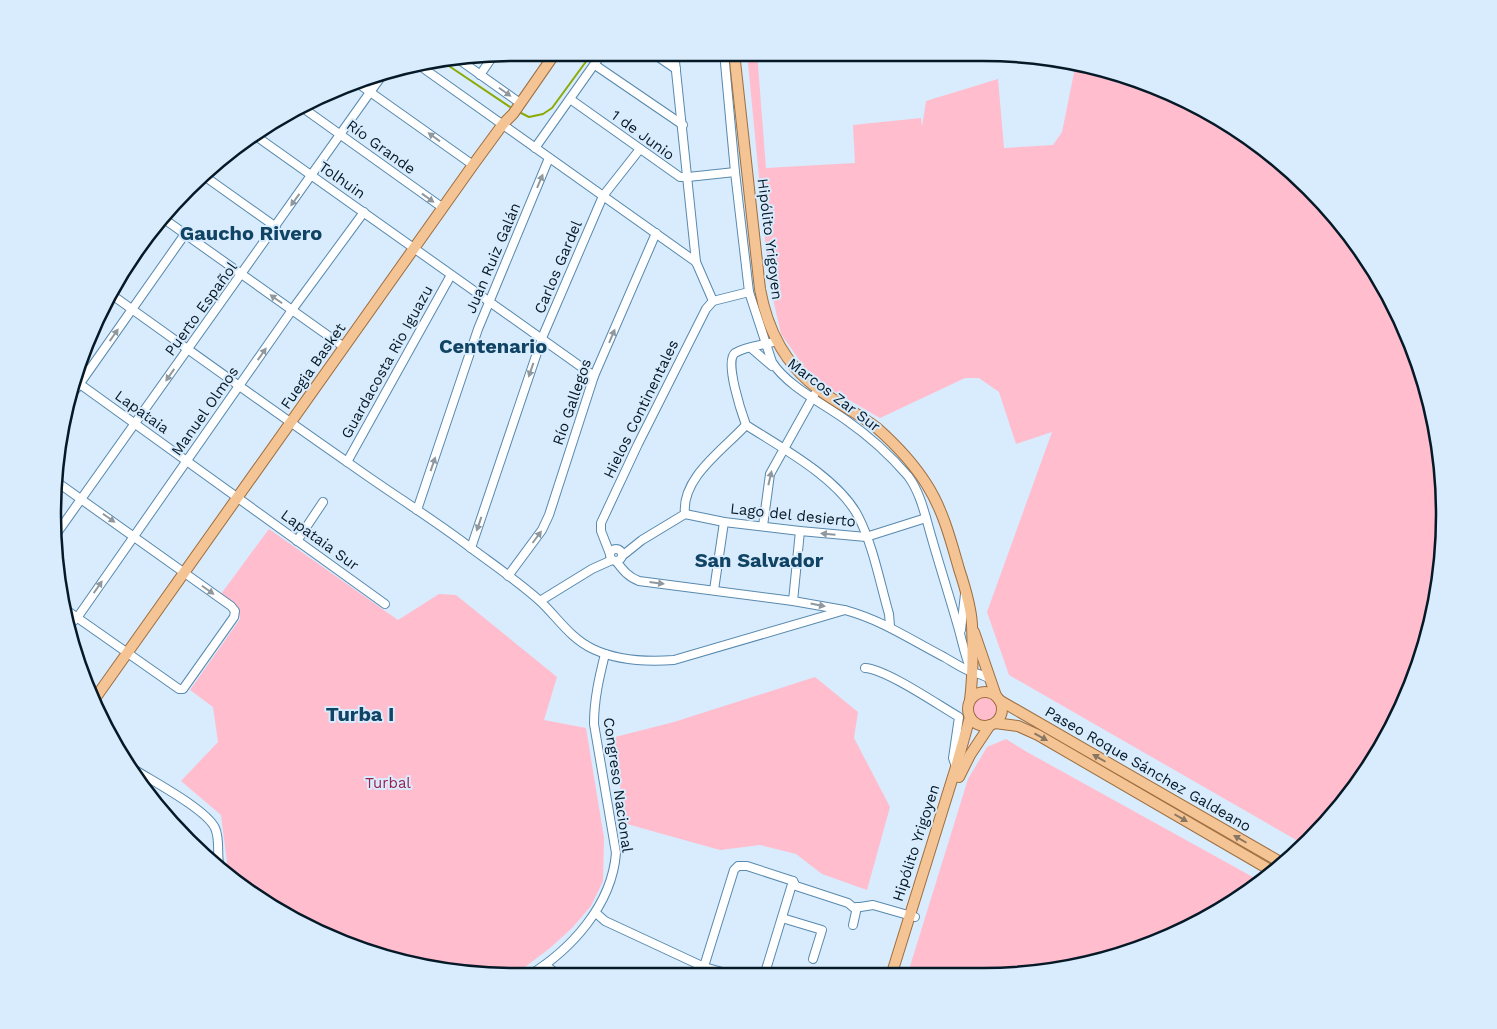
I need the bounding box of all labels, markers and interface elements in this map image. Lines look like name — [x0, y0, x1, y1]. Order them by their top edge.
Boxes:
one-way arrow — [498, 87, 512, 97]
street label: 1 de Junio — [608, 106, 678, 164]
street label: Río Grande — [343, 116, 419, 178]
one-way arrow — [427, 132, 440, 142]
street label: Tolhuin — [315, 157, 369, 203]
one-way arrow — [536, 174, 544, 188]
street label: Hipólito Yrigoyen — [754, 177, 786, 301]
one-way arrow — [290, 193, 300, 207]
one-way arrow — [421, 193, 435, 203]
street label: Juan Ruiz Galán — [462, 200, 524, 316]
street label: Carlos Gardel — [530, 217, 586, 316]
district label: Gaucho Rivero — [180, 221, 322, 245]
street label: Puerto Español — [161, 258, 241, 359]
street label: Guardacosta Rio Iguazu — [337, 282, 437, 442]
one-way arrow — [269, 294, 283, 304]
street label: Fuegia Basket — [277, 319, 350, 412]
one-way arrow — [109, 328, 119, 342]
one-way arrow — [608, 329, 616, 343]
district label: Centenario — [439, 334, 547, 358]
street label: Hielos Continentales — [600, 337, 682, 481]
one-way arrow — [257, 347, 267, 360]
street label: Marcos Zar Sur — [784, 354, 884, 436]
street label: Río Gallegos — [549, 356, 595, 448]
street label: Manuel Olmos — [168, 363, 242, 459]
one-way arrow — [527, 363, 534, 378]
one-way arrow — [165, 368, 175, 382]
street label: Lapataia — [112, 386, 173, 438]
one-way arrow — [430, 457, 437, 472]
one-way arrow — [766, 471, 774, 486]
street label: Lago del desierto — [729, 499, 857, 531]
street label: Lapataia Sur — [277, 506, 363, 574]
one-way arrow — [102, 513, 116, 523]
one-way arrow — [475, 517, 483, 532]
one-way arrow — [820, 529, 836, 537]
one-way arrow — [531, 531, 542, 544]
district label: San Salvador — [695, 548, 824, 572]
one-way arrow — [649, 579, 665, 587]
one-way arrow — [93, 580, 103, 593]
one-way arrow — [201, 584, 214, 595]
one-way arrow — [810, 602, 826, 610]
district label: Turba I — [326, 702, 394, 726]
street label: Paseo Roque Sánchez Galdeano — [1042, 702, 1254, 836]
street label: Congreso Nacional — [600, 716, 636, 854]
one-way arrow — [1034, 733, 1048, 741]
one-way arrow — [1092, 754, 1105, 763]
park label: Turbal — [365, 774, 411, 792]
street label: Hipólito Yrigoyen — [889, 782, 943, 904]
one-way arrow — [1175, 814, 1188, 823]
one-way arrow — [1233, 835, 1246, 844]

